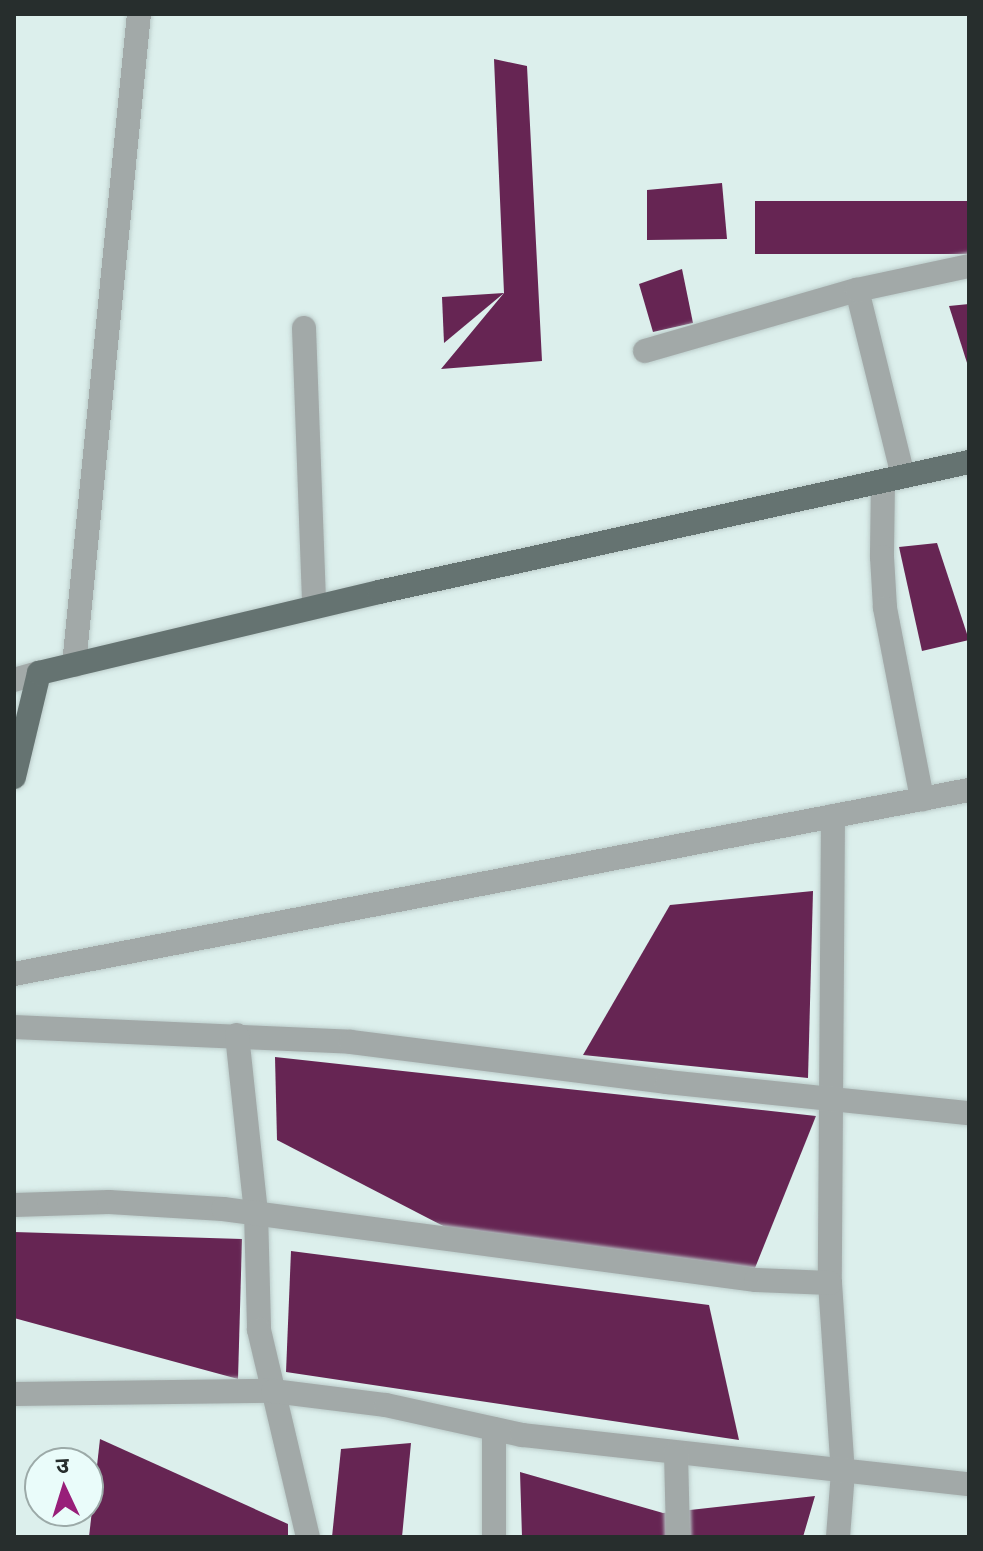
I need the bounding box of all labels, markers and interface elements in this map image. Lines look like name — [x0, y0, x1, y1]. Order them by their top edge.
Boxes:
north arrow — [24, 1447, 104, 1527]
text: उ — [55, 1450, 70, 1480]

